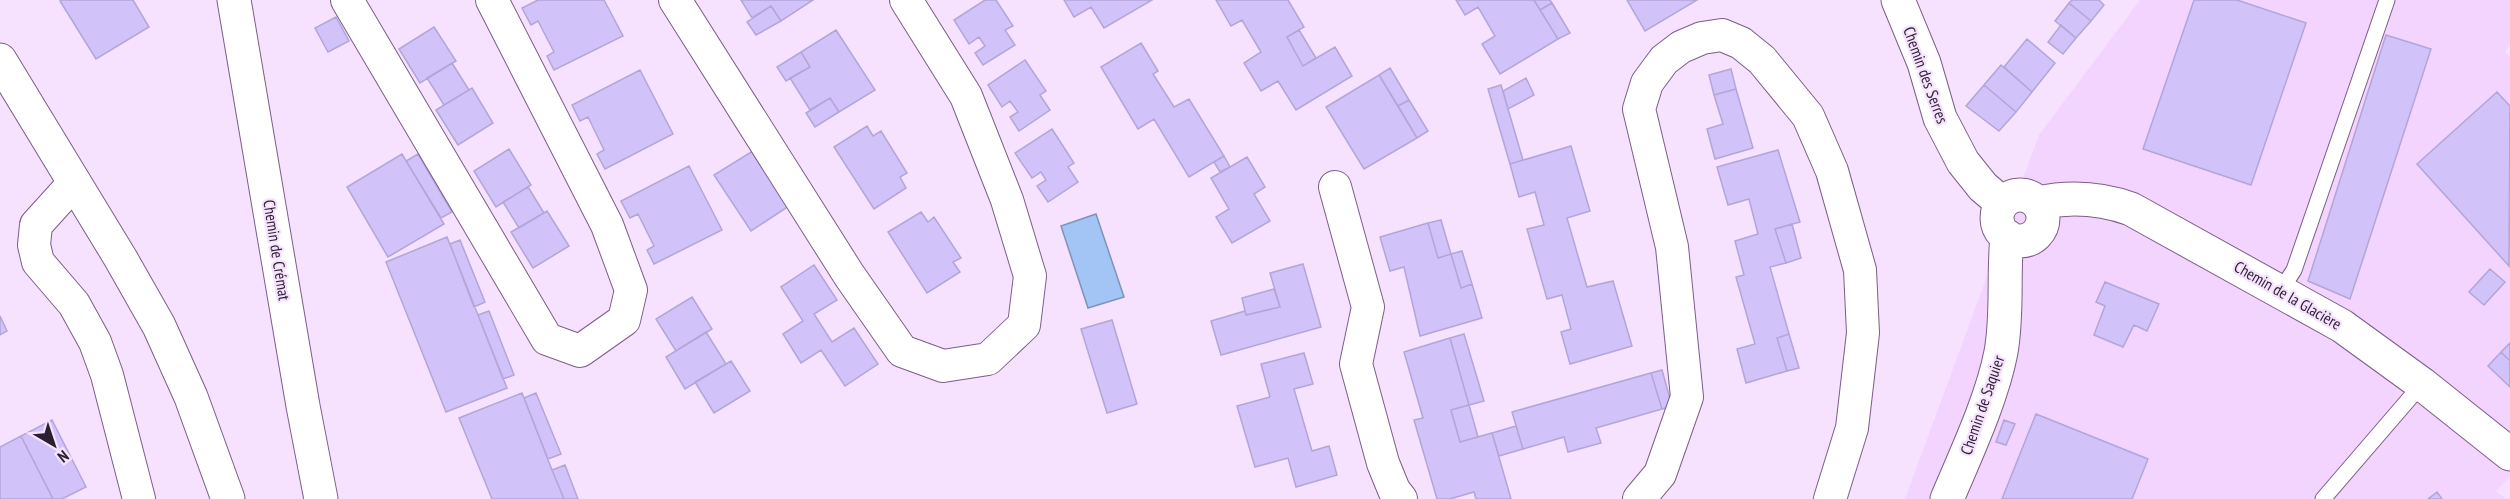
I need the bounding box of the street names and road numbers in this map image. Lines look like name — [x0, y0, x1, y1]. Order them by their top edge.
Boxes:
street label: Chemin des Serres — [1899, 24, 1953, 126]
street label: Chemin de Crémat — [259, 198, 295, 302]
street label: Chemin de la Glacière — [2231, 256, 2345, 334]
street label: Chemin de Saquier — [1956, 352, 2009, 457]

